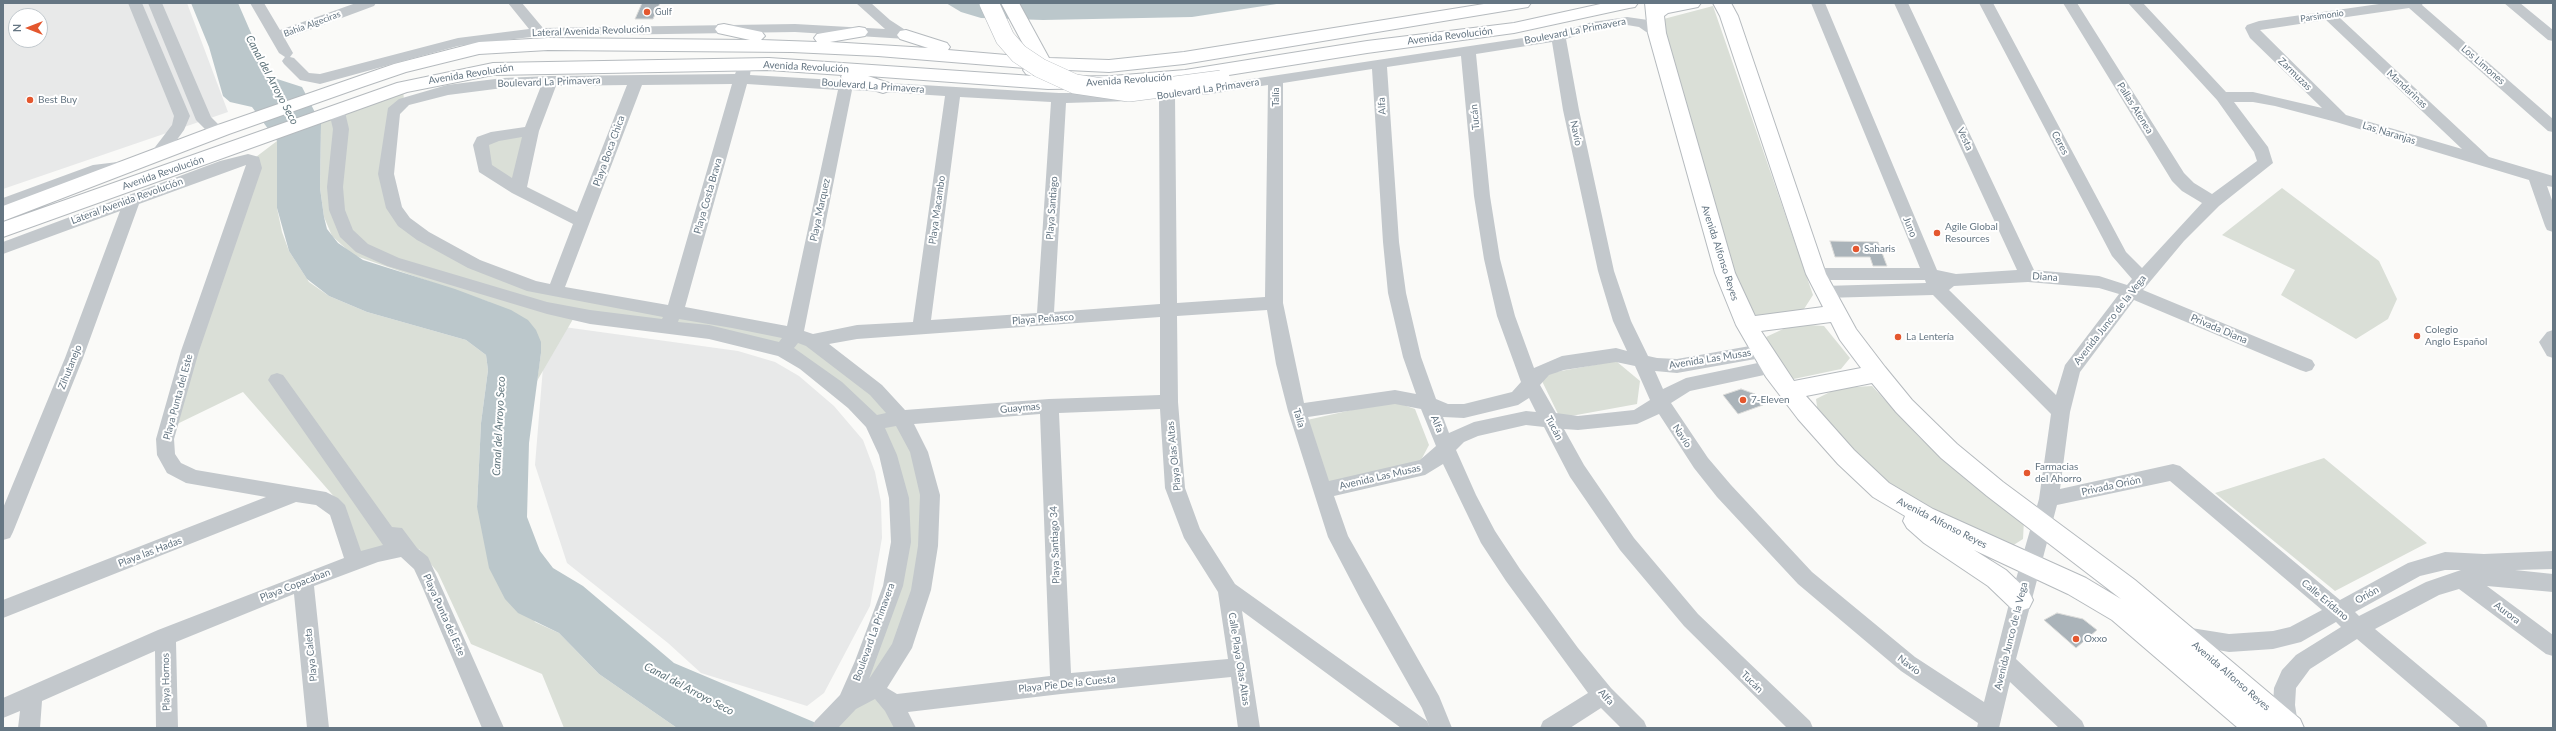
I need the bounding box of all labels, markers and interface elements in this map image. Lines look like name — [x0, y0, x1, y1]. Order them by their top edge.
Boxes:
marker: Gulf — [642, 7, 652, 17]
place label: Gulf — [655, 7, 672, 17]
north arrow — [8, 8, 48, 48]
street label: Parsimonio — [2300, 8, 2344, 24]
street label: Bahía Algeciras — [282, 9, 342, 39]
street label: Boulevard La Primavera — [1523, 15, 1627, 47]
street label: Lateral Avenida Revolución — [532, 23, 650, 39]
text: N — [10, 24, 23, 32]
street label: Avenida Revolución — [1407, 25, 1493, 47]
water label: Canal del Arroyo Seco — [243, 33, 301, 127]
street label: Los Limones — [2459, 43, 2507, 87]
street label: Zarmuzas — [2276, 55, 2314, 93]
street label: Avenida Revolución — [763, 59, 849, 75]
street label: Avenida Revolución — [428, 61, 514, 87]
street label: Mandarinas — [2384, 67, 2430, 111]
street label: Avenida Revolución — [1086, 71, 1172, 89]
street label: Boulevard La Primavera — [497, 74, 601, 90]
street label: Boulevard La Primavera — [821, 76, 925, 96]
street label: Boulevard La Primavera — [1156, 76, 1260, 102]
street label: Pallas Atenea — [2114, 80, 2156, 136]
street label: Talía — [1270, 87, 1282, 107]
place label: Best Buy — [38, 94, 77, 106]
marker: Best Buy — [25, 95, 35, 105]
street label: Alfa — [1375, 97, 1389, 115]
street label: Tucán — [1468, 104, 1482, 130]
street label: Playa Boca Chica — [591, 114, 627, 188]
street label: Navío — [1567, 119, 1585, 147]
street label: Las Naranjas — [2361, 119, 2417, 147]
street label: Vesta — [1954, 126, 1976, 152]
street label: Ceres — [2049, 129, 2071, 157]
street label: Avenida Revolución — [120, 153, 206, 193]
street label: Playa Costa Brava — [691, 157, 725, 235]
street label: Lateral Avenida Revolución — [69, 175, 185, 227]
street label: Playa Macambo — [926, 175, 948, 245]
street label: Playa Santiago — [1044, 176, 1060, 240]
street label: Playa Marquez — [807, 177, 833, 243]
street label: Avenida Alfonso Reyes — [1699, 204, 1741, 302]
street label: Juno — [1901, 215, 1919, 239]
place label: Agile Global Resources — [1945, 221, 1998, 244]
marker: Agile Global Resources — [1932, 228, 1942, 238]
place label: Saharis — [1864, 243, 1895, 255]
marker: Saharis — [1851, 244, 1861, 254]
street label: Diana — [2032, 270, 2058, 284]
street label: Avenida Junco de la Vega — [2071, 273, 2149, 367]
street label: Playa Peñasco — [1012, 311, 1074, 327]
street label: Privada Diana — [2189, 312, 2249, 346]
place label: Colegio Anglo Español — [2425, 324, 2487, 348]
place label: La Lentería — [1906, 331, 1954, 343]
marker: Colegio Anglo Español — [2412, 331, 2422, 341]
marker: La Lentería — [1893, 332, 1903, 342]
street label: Zihutanejo — [56, 343, 84, 391]
street label: Avenida Las Musas — [1668, 347, 1752, 371]
street label: Playa Punta del Este — [161, 353, 195, 441]
water label: Canal del Arroyo Seco — [490, 376, 508, 476]
place label: 7-Eleven — [1751, 394, 1790, 406]
marker: 7-Eleven — [1738, 395, 1748, 405]
street label: Guaymas — [999, 400, 1041, 416]
street label: Talía — [1290, 407, 1308, 429]
street label: Alfa — [1428, 414, 1446, 434]
street label: Tucán — [1543, 414, 1565, 442]
street label: Playa Olas Altas — [1164, 421, 1184, 491]
street label: Navío — [1670, 422, 1694, 450]
place label: Farmacias del Ahorro — [2035, 461, 2082, 484]
street label: Avenida Las Musas — [1338, 462, 1422, 492]
marker: Farmacias del Ahorro — [2022, 468, 2032, 478]
street label: Privada Orión — [2080, 474, 2142, 498]
street label: Avenida Alfonso Reyes — [1895, 495, 1989, 551]
street label: Playa Santiago 34 — [1048, 506, 1062, 584]
street label: Playa las Hadas — [116, 534, 184, 570]
street label: Playa Copacaban — [258, 566, 332, 604]
street label: Playa Punta del Este — [421, 572, 467, 658]
street label: Calle Erídano — [2299, 577, 2351, 623]
street label: Boulevard La Primavera — [851, 581, 897, 683]
street label: Avenida Junco de la Vega — [1992, 581, 2030, 691]
street label: Orión — [2353, 584, 2381, 606]
street label: Aurora — [2491, 599, 2523, 627]
street label: Calle Playa Olas Altas — [1226, 612, 1252, 706]
street label: Playa Caleta — [302, 628, 320, 682]
place label: Oxxo — [2084, 633, 2107, 645]
marker: Oxxo — [2071, 634, 2081, 644]
street label: Avenida Alfonso Reyes — [2189, 639, 2273, 713]
street label: Playa Hornos — [159, 653, 173, 711]
street label: Navío — [1895, 653, 1923, 677]
water label: Canal del Arroyo Seco — [642, 660, 736, 718]
street label: Tucán — [1739, 669, 1765, 695]
street label: Playa Pie De la Cuesta — [1018, 673, 1116, 695]
street label: Alfa — [1596, 686, 1616, 708]

